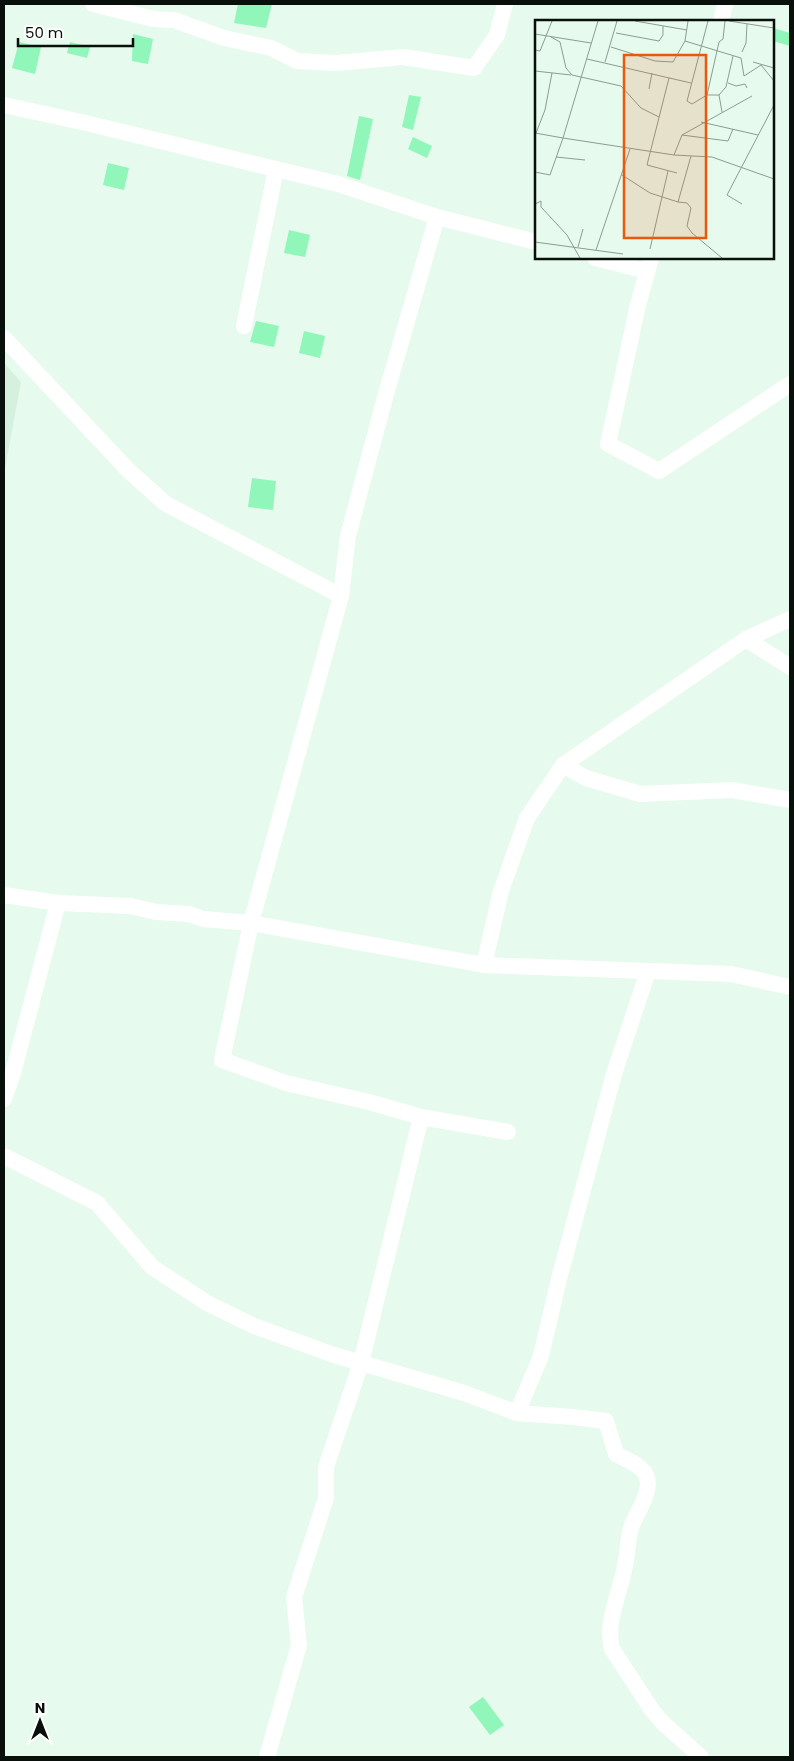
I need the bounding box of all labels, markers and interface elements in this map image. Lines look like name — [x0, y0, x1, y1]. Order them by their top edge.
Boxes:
scale bar — [18, 15, 132, 47]
inset map — [535, 20, 774, 259]
text: 50 m — [25, 22, 63, 43]
north arrow — [15, 1696, 65, 1746]
text: N — [35, 1698, 45, 1718]

